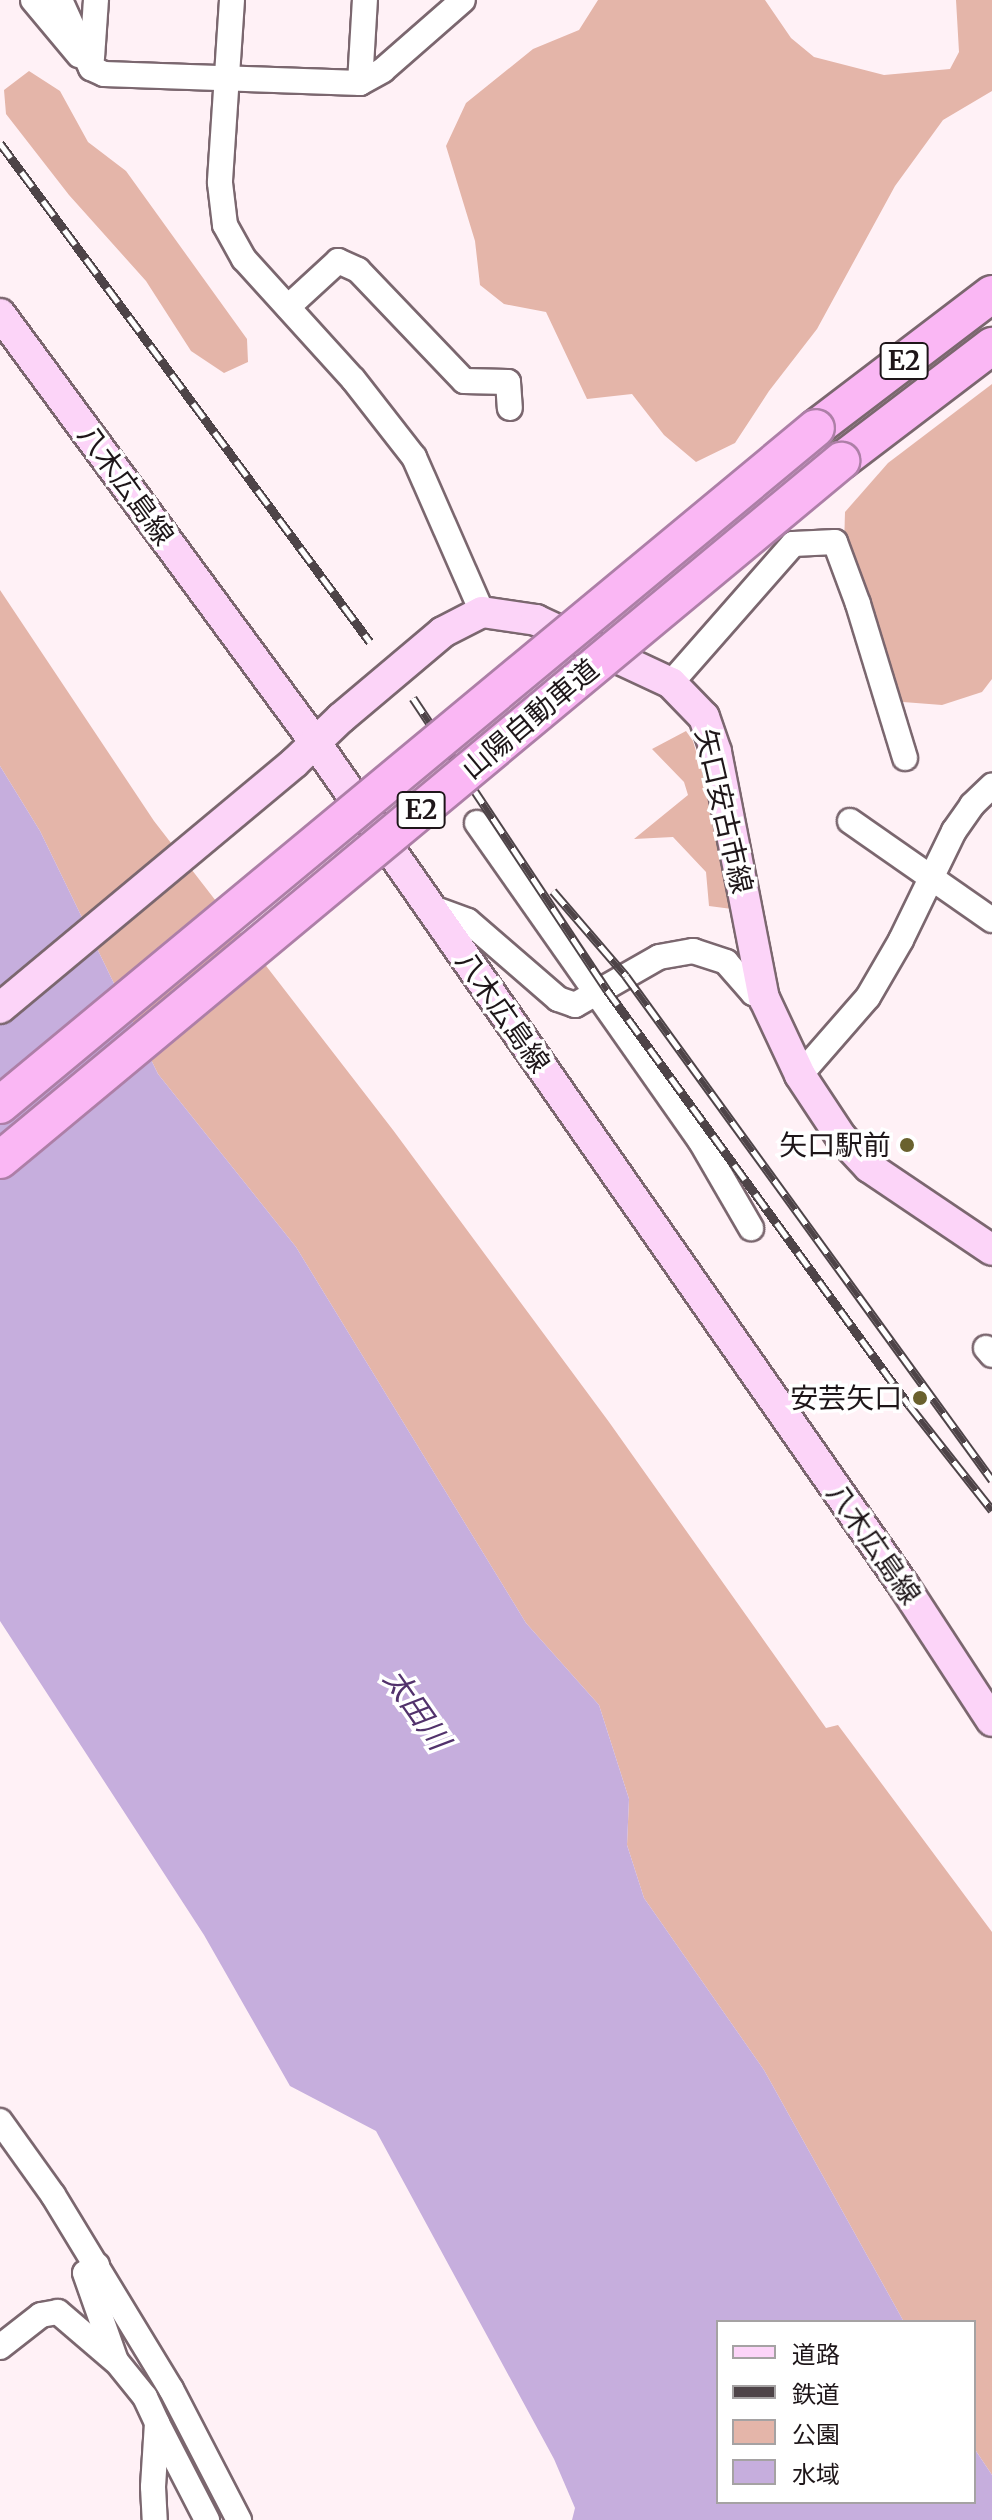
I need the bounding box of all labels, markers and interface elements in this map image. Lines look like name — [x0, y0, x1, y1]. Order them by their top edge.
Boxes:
road number: E2 — [878, 339, 930, 383]
street label: 八木広島線 — [71, 418, 181, 552]
street label: 山陽自動車道 — [455, 652, 605, 786]
street label: 矢口安古市線 — [689, 725, 759, 897]
road number: E2 — [395, 788, 447, 832]
street label: 八木広島線 — [449, 945, 557, 1079]
place label: 矢口駅前 — [779, 1128, 891, 1162]
marker: 矢口駅前 — [898, 1136, 916, 1154]
place label: 安芸矢口 — [790, 1381, 902, 1415]
marker: 安芸矢口 — [909, 1387, 931, 1409]
street label: 八木広島線 — [820, 1477, 928, 1611]
water label: 太田川 — [376, 1662, 458, 1756]
legend — [716, 2320, 976, 2504]
text: 道路 — [792, 2339, 840, 2370]
text: 鉄道 — [792, 2379, 840, 2410]
text: 公園 — [792, 2419, 840, 2450]
text: 水域 — [792, 2459, 840, 2490]

